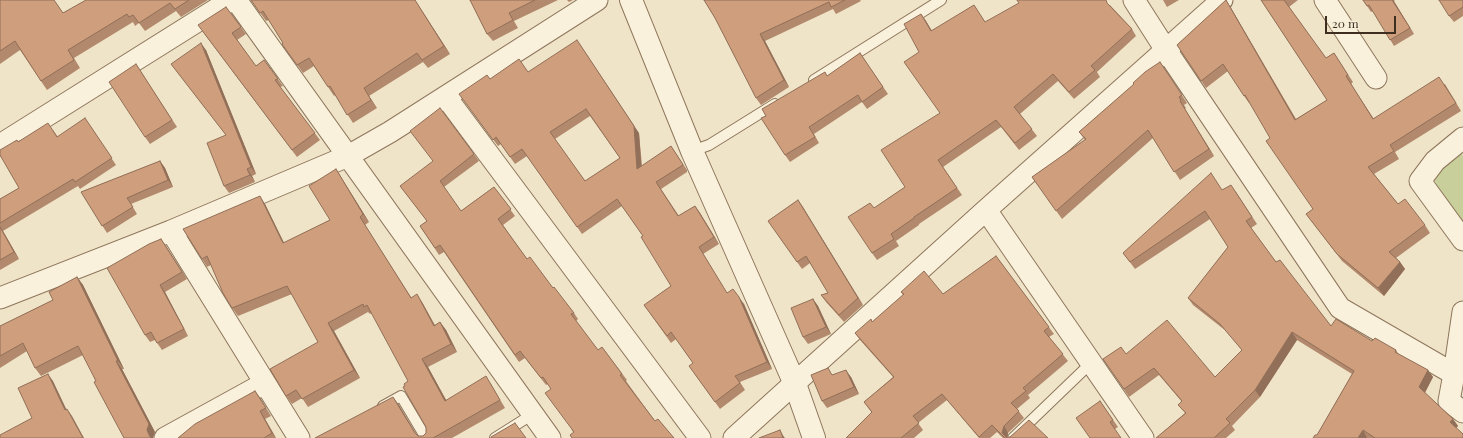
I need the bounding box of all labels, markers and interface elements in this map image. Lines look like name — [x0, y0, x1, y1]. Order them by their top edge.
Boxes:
scale bar — [1327, 8, 1398, 34]
text: 20 m — [1332, 15, 1359, 31]

